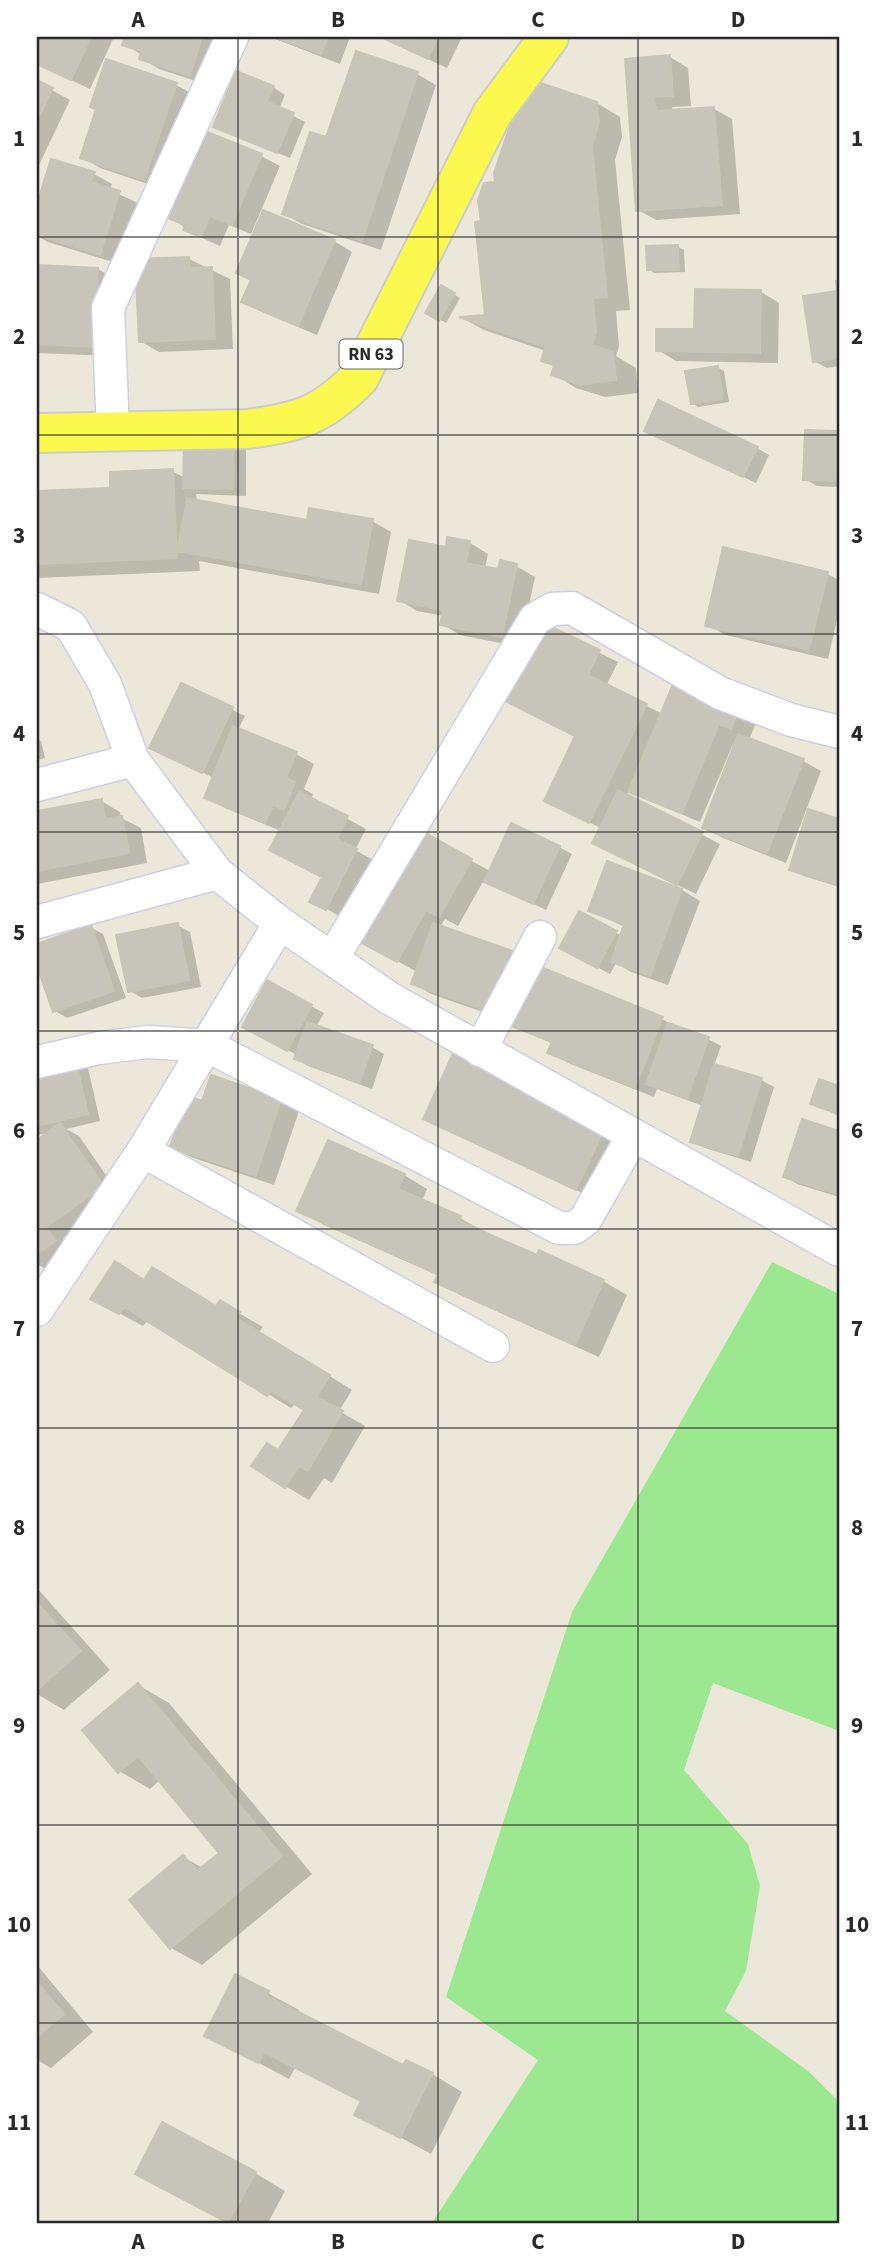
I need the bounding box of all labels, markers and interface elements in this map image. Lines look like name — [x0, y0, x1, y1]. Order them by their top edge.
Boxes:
text: A — [130, 3, 145, 36]
text: B — [331, 3, 345, 36]
text: C — [531, 3, 545, 36]
text: D — [731, 3, 745, 36]
text: 1 — [13, 122, 25, 155]
text: 1 — [851, 122, 863, 155]
text: 2 — [13, 320, 25, 353]
text: 2 — [851, 320, 863, 353]
road number: RN 63 — [340, 340, 402, 368]
text: 3 — [13, 519, 25, 552]
text: 3 — [851, 519, 863, 552]
text: 4 — [13, 717, 25, 750]
text: 4 — [851, 717, 863, 750]
text: 5 — [13, 916, 25, 949]
text: 5 — [851, 916, 863, 949]
text: 6 — [13, 1114, 25, 1147]
text: 6 — [851, 1114, 863, 1147]
text: 7 — [13, 1312, 25, 1345]
text: 7 — [851, 1312, 863, 1345]
text: 8 — [13, 1511, 25, 1544]
text: 8 — [851, 1511, 863, 1544]
text: 9 — [13, 1709, 25, 1742]
text: 9 — [851, 1709, 863, 1742]
text: 10 — [7, 1908, 31, 1941]
text: 10 — [845, 1908, 869, 1941]
text: 11 — [7, 2106, 31, 2139]
text: 11 — [845, 2106, 869, 2139]
text: A — [130, 2225, 145, 2258]
text: B — [331, 2225, 345, 2258]
text: C — [531, 2225, 545, 2258]
text: D — [731, 2225, 745, 2258]

